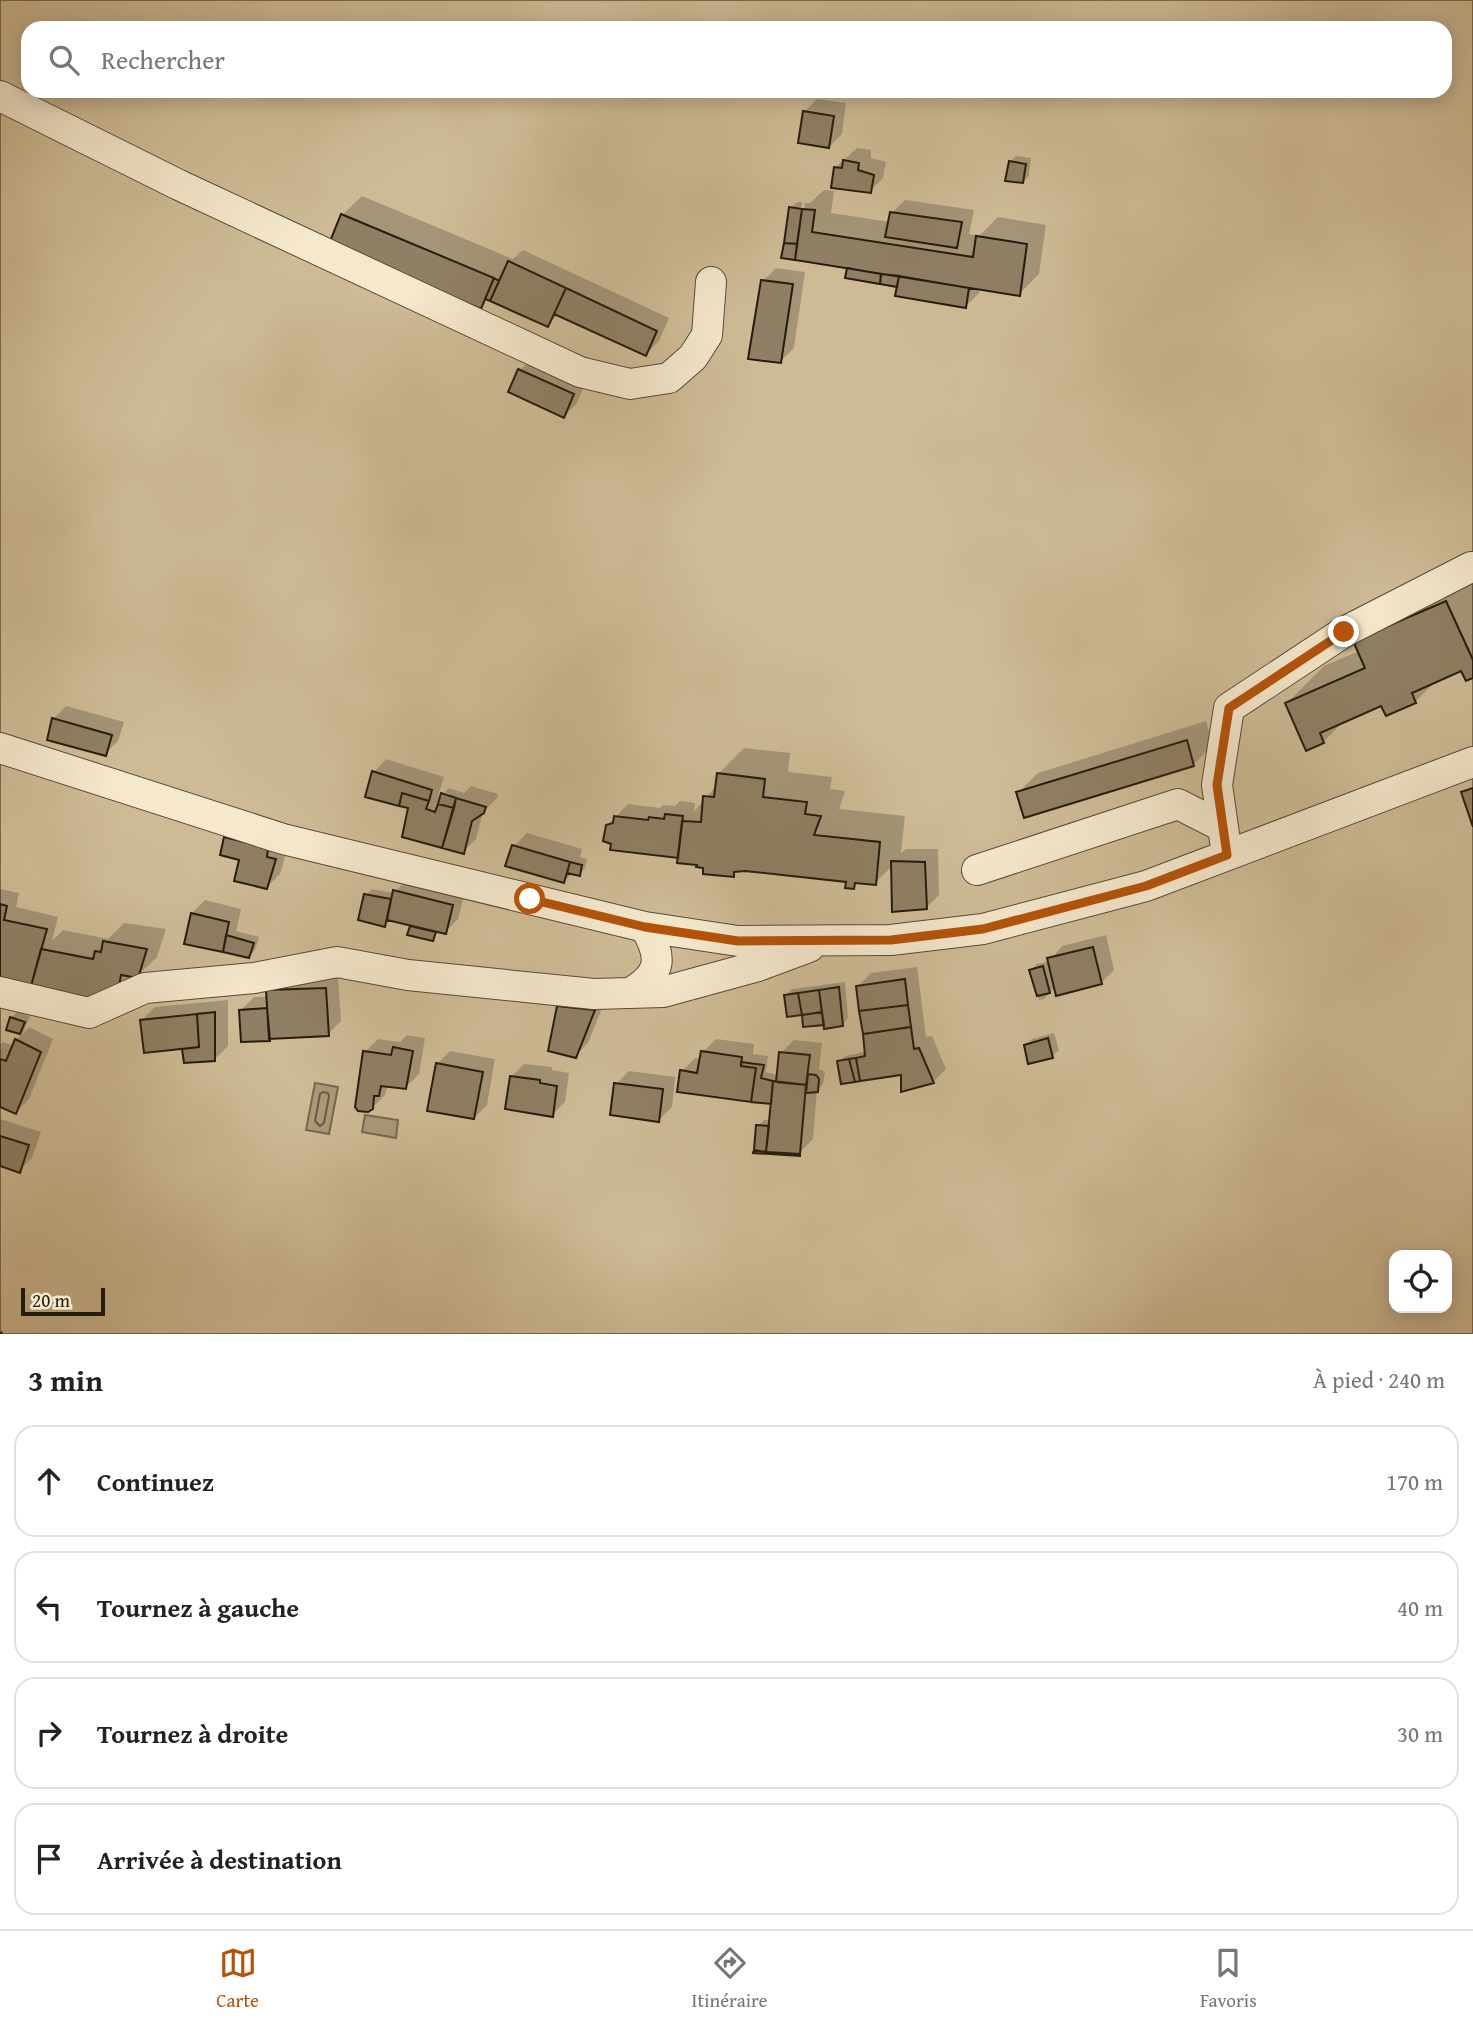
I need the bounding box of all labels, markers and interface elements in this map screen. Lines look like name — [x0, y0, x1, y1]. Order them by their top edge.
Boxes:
search box — [21, 21, 1452, 98]
text: Rechercher — [101, 40, 225, 79]
icon: search — [45, 41, 83, 79]
route end — [1328, 616, 1359, 647]
route start — [514, 883, 545, 914]
map controls — [1389, 1250, 1452, 1313]
button: locate — [1389, 1250, 1452, 1313]
scale bar — [21, 1285, 105, 1317]
text: 20 m — [32, 1286, 70, 1314]
text: 3 min — [28, 1358, 103, 1402]
text: À pied · 240 m — [1313, 1363, 1445, 1396]
icon: ahead — [30, 1462, 68, 1500]
text: Continuez — [97, 1462, 214, 1501]
text: 170 m — [1386, 1465, 1443, 1498]
icon: left — [30, 1588, 68, 1626]
text: Tournez à gauche — [97, 1588, 299, 1627]
text: 40 m — [1397, 1591, 1443, 1624]
icon: right — [30, 1714, 68, 1752]
text: Tournez à droite — [97, 1714, 288, 1753]
text: 30 m — [1397, 1717, 1443, 1750]
icon: arrive — [30, 1840, 68, 1878]
text: Arrivée à destination — [97, 1840, 342, 1879]
tab: Carte — [216, 1944, 259, 2014]
tab: Itinéraire — [692, 1944, 767, 2014]
tab: Favoris — [1200, 1944, 1257, 2014]

